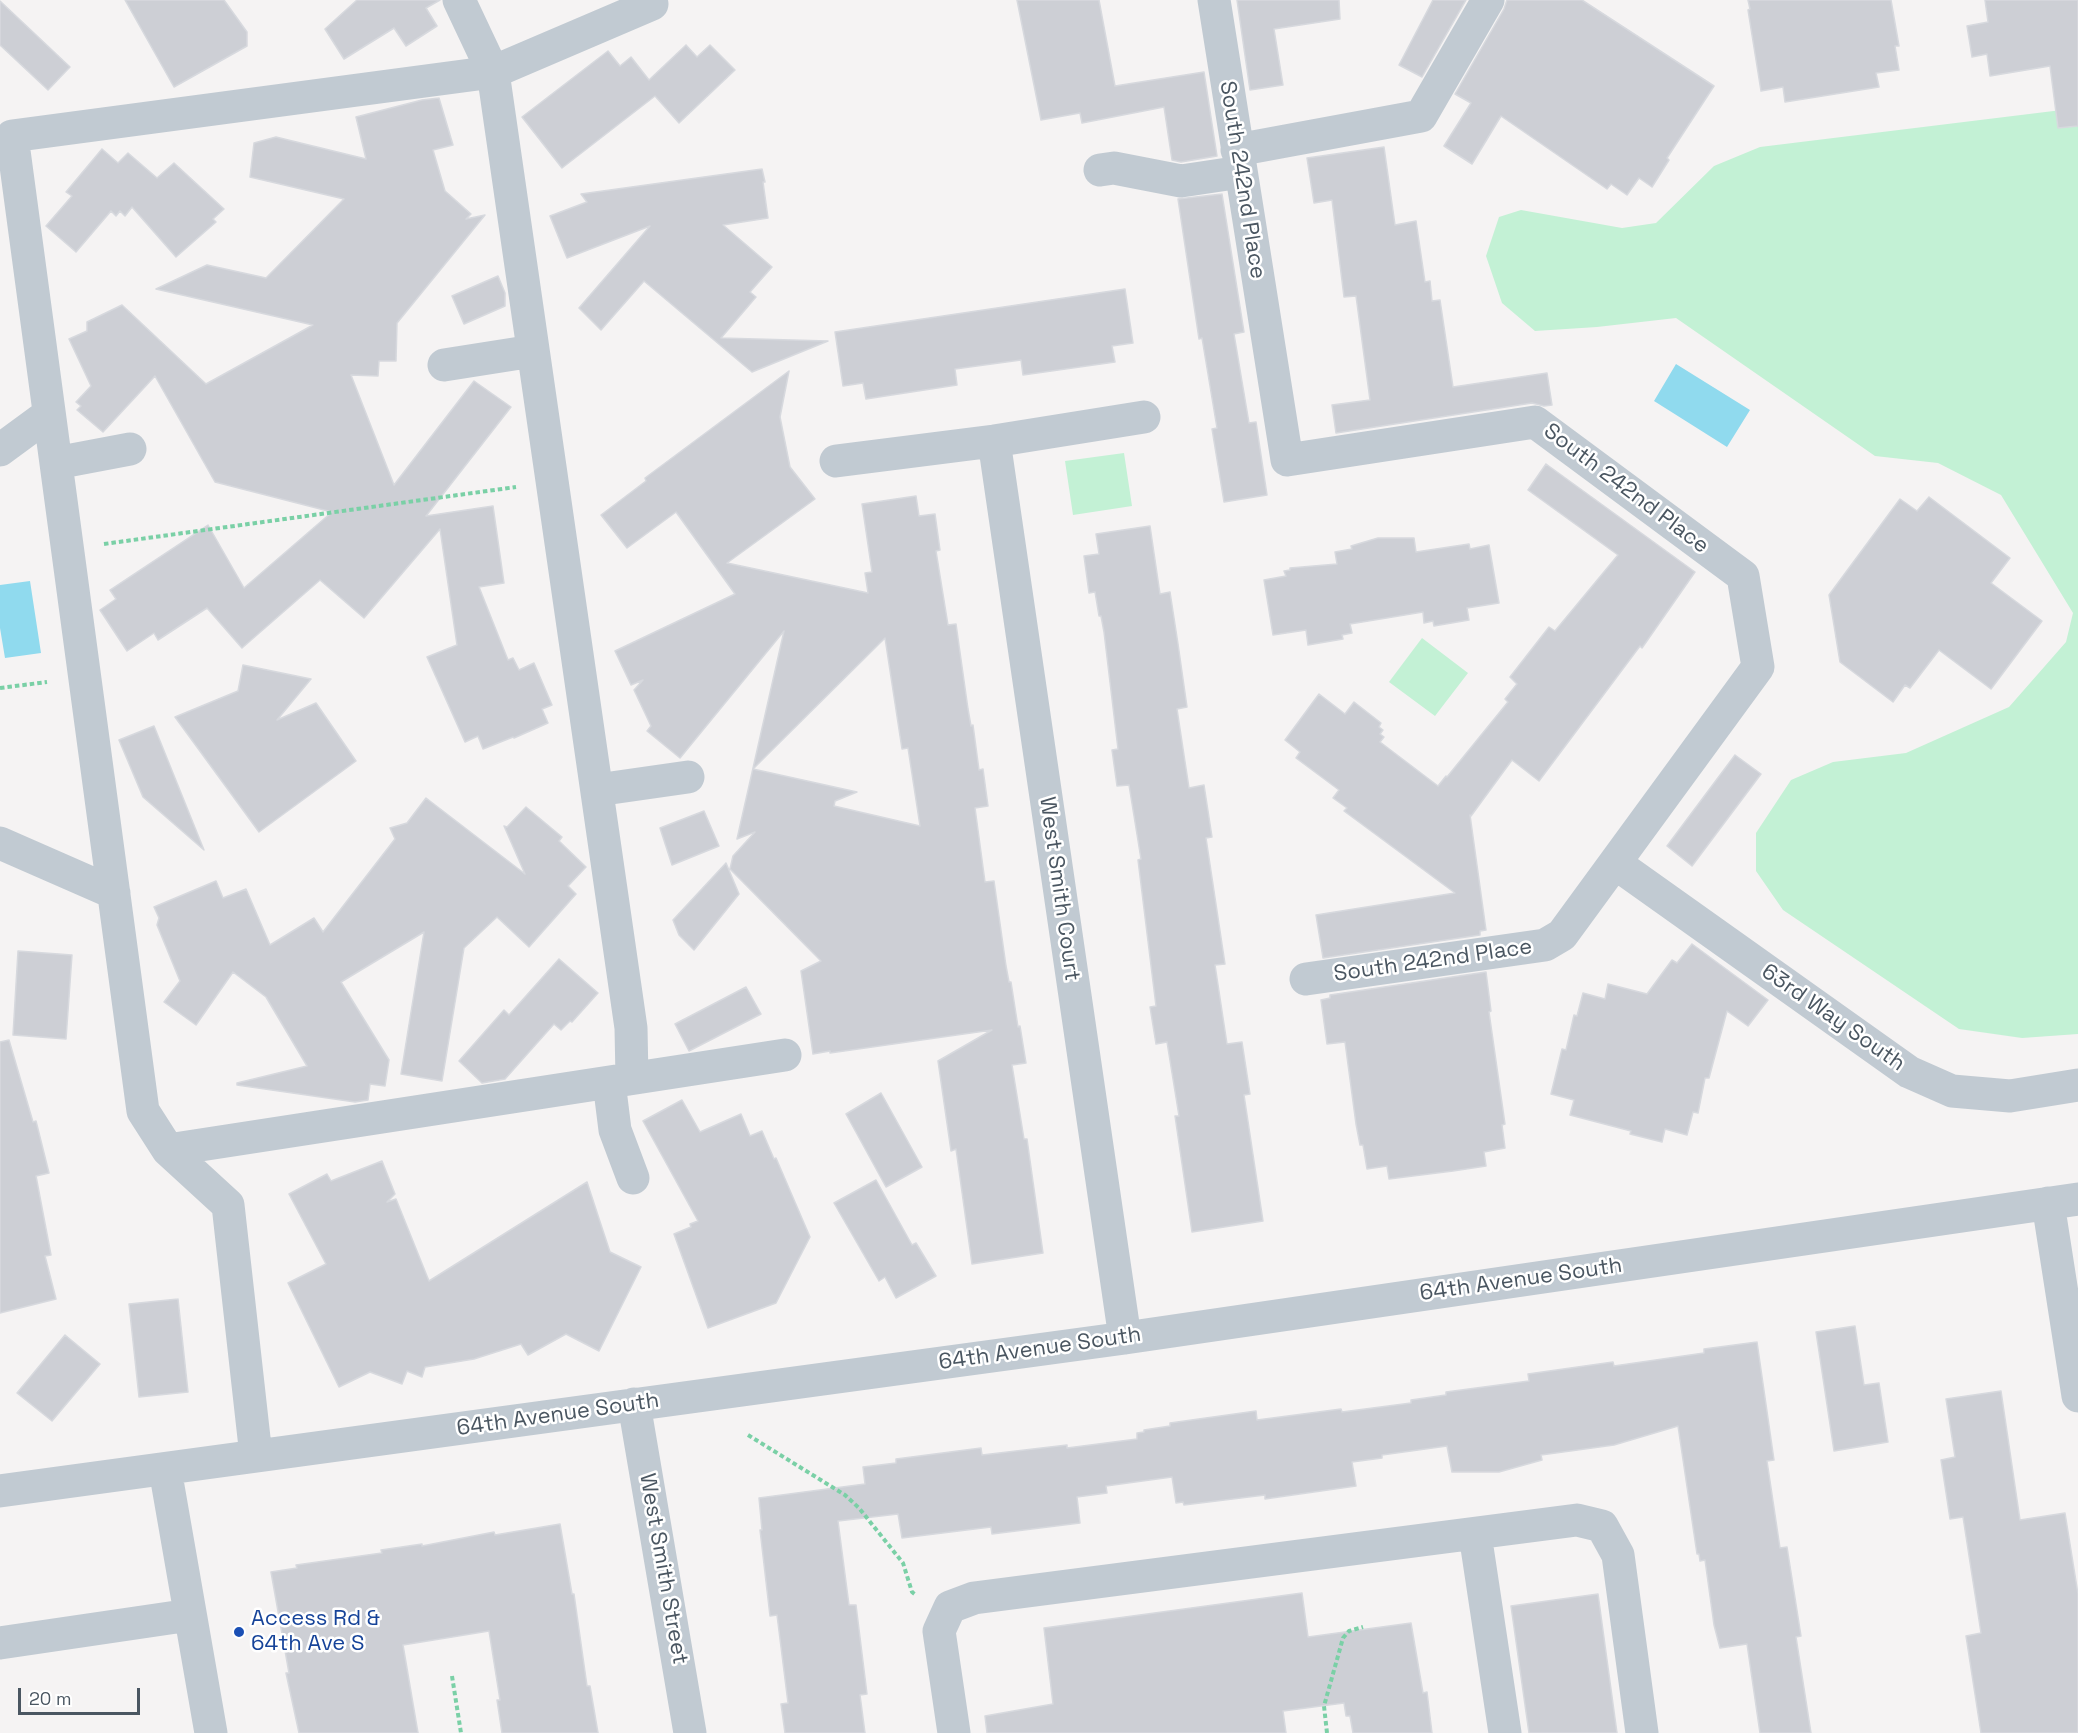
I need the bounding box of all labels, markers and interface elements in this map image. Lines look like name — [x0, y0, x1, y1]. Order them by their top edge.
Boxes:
street label: South 242nd Place — [1213, 79, 1271, 281]
street label: South 242nd Place — [1538, 418, 1714, 560]
street label: West Smith Court — [1033, 795, 1085, 983]
street label: South 242nd Place — [1332, 934, 1534, 988]
street label: 63rd Way South — [1756, 959, 1910, 1077]
street label: 64th Avenue South — [1418, 1253, 1624, 1307]
street label: 64th Avenue South — [937, 1322, 1143, 1376]
street label: 64th Avenue South — [455, 1388, 661, 1442]
street label: West Smith Street — [633, 1471, 693, 1667]
place label: Access Rd & 64th Ave S — [251, 1606, 380, 1658]
marker: Access Rd & 64th Ave S — [232, 1625, 246, 1639]
scale bar — [21, 1676, 142, 1714]
text: 20 m — [29, 1687, 72, 1710]

